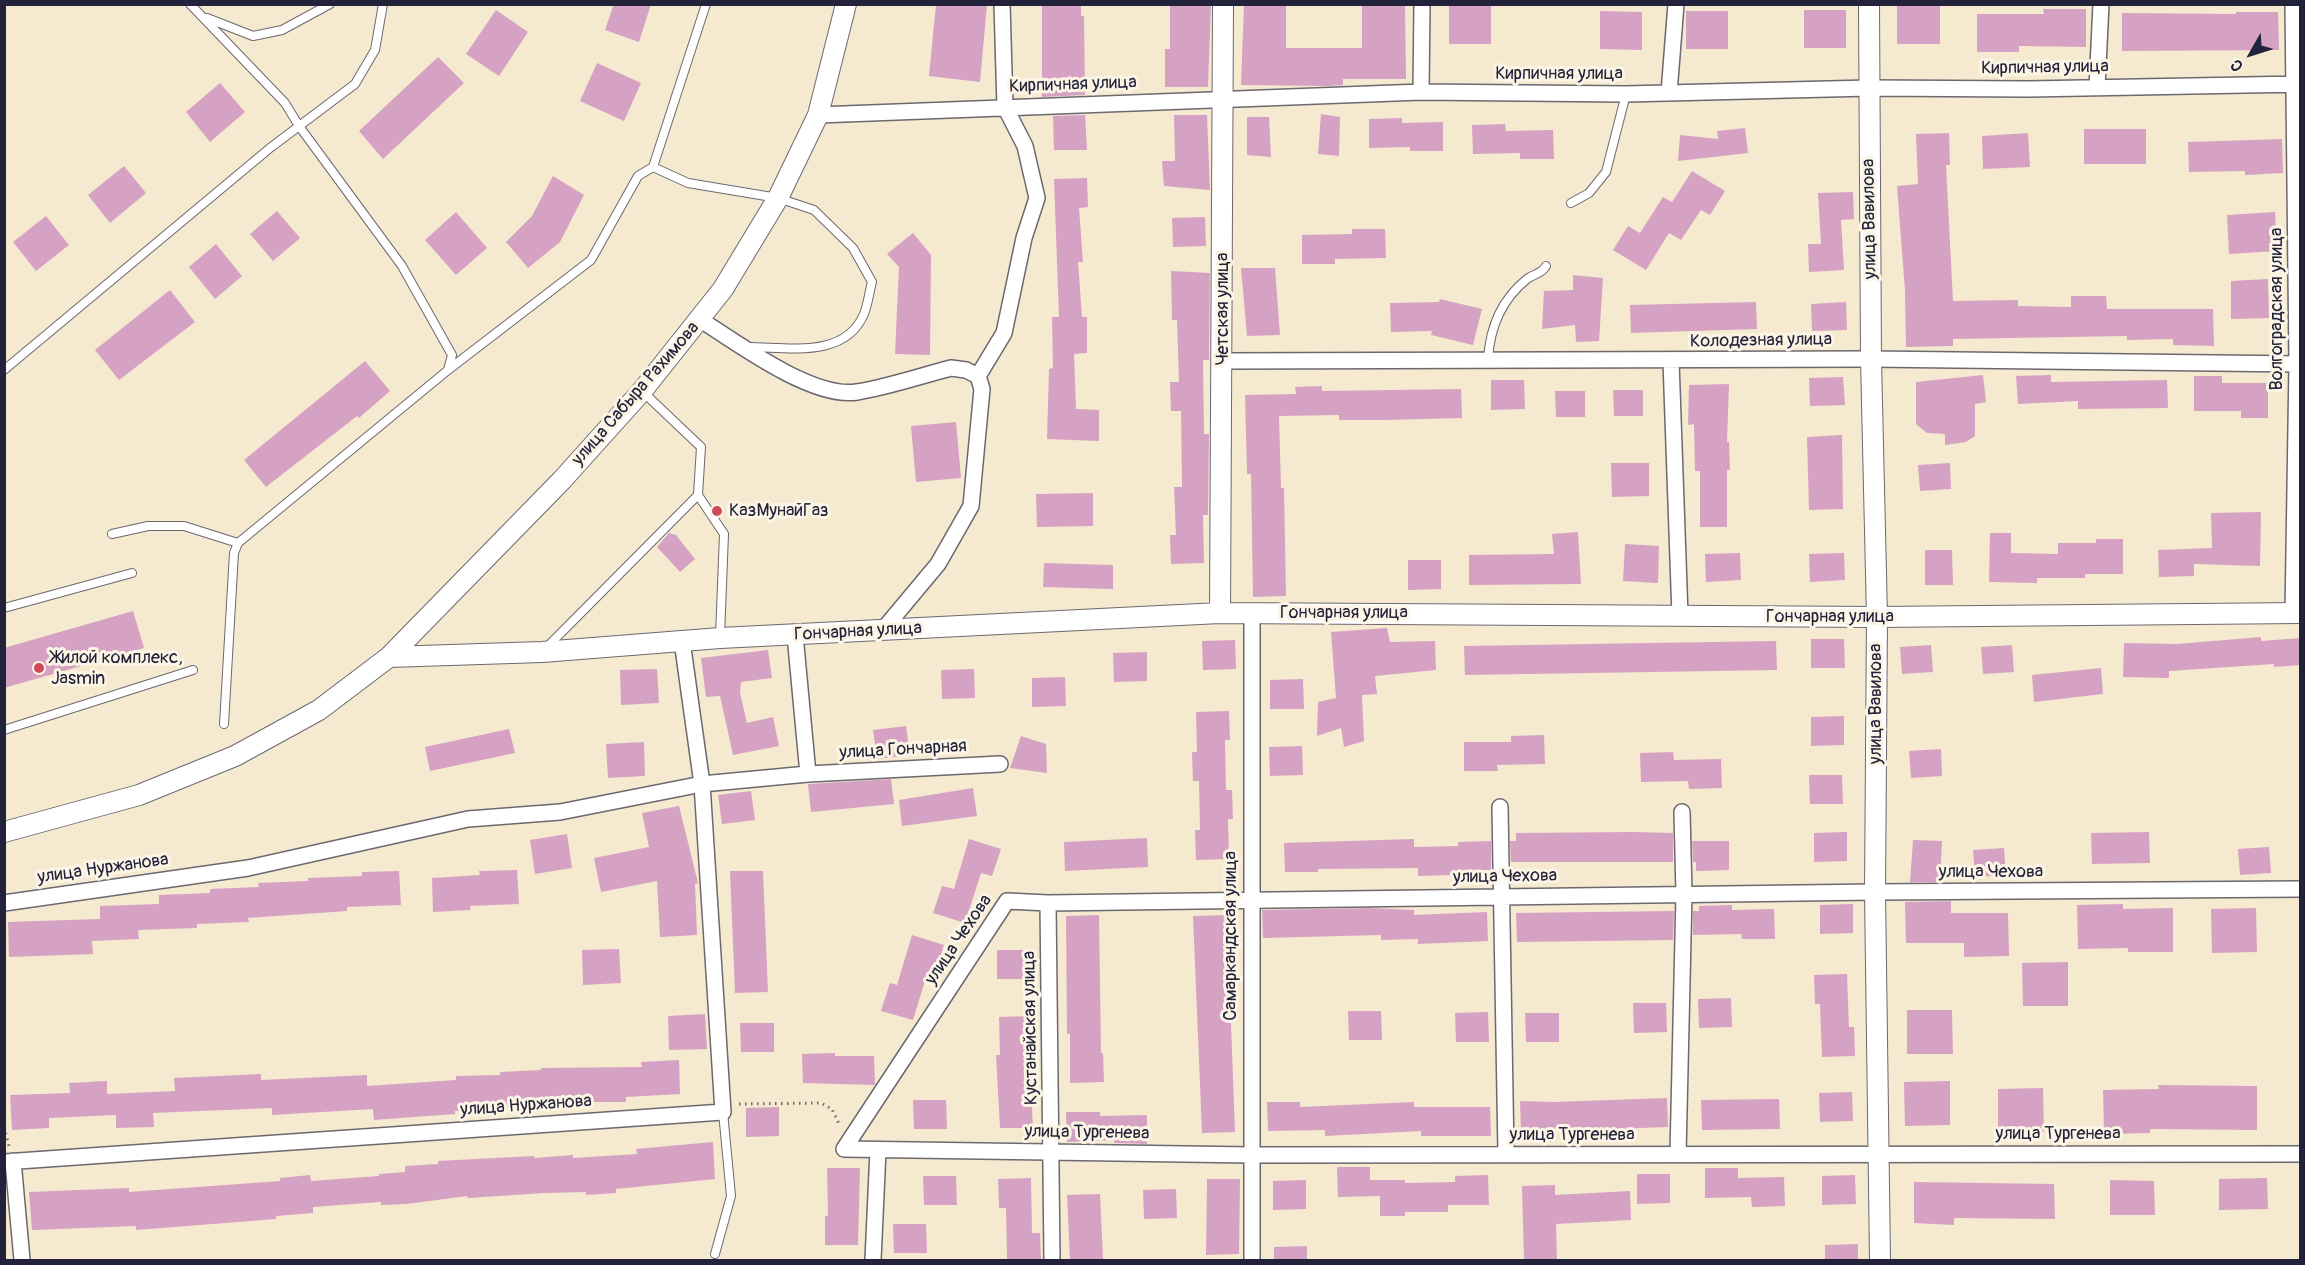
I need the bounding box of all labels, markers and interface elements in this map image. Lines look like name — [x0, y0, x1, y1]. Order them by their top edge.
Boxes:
north arrow — [2221, 24, 2281, 84]
text: С — [2226, 55, 2248, 75]
street label: Кирпичная улица — [1981, 56, 2109, 80]
street label: Кирпичная улица — [1495, 63, 1623, 85]
street label: Кирпичная улица — [1009, 72, 1137, 98]
street label: улица Вавилова — [1858, 159, 1882, 279]
street label: Волгоградская улица — [2266, 228, 2288, 390]
street label: Четская улица — [1212, 253, 1234, 365]
street label: улица Сабыра Рахимова — [568, 318, 704, 470]
street label: Колодезная улица — [1690, 329, 1832, 353]
place label: КазМунайГаз — [729, 500, 829, 522]
marker: КазМунайГаз — [710, 504, 724, 518]
street label: Гончарная улица — [1280, 602, 1408, 624]
street label: Гончарная улица — [1766, 606, 1894, 628]
street label: Гончарная улица — [794, 618, 922, 646]
street label: улица Вавилова — [1865, 644, 1887, 764]
place label: Жилой комплекс, Jasmin — [51, 647, 183, 690]
marker: Жилой комплекс, Jasmin — [32, 661, 46, 675]
street label: улица Гончарная — [839, 736, 967, 764]
street label: улица Нуржанова — [36, 849, 170, 889]
street label: Самаркандская улица — [1220, 851, 1242, 1021]
street label: улица Чехова — [1939, 861, 2043, 883]
street label: улица Чехова — [1453, 865, 1557, 889]
street label: улица Чехова — [921, 891, 997, 989]
street label: Кустанайская улица — [1019, 951, 1043, 1105]
street label: улица Нуржанова — [459, 1091, 593, 1121]
street label: улица Тургенева — [1024, 1121, 1150, 1145]
street label: улица Тургенева — [1996, 1123, 2120, 1145]
street label: улица Тургенева — [1510, 1124, 1634, 1146]

